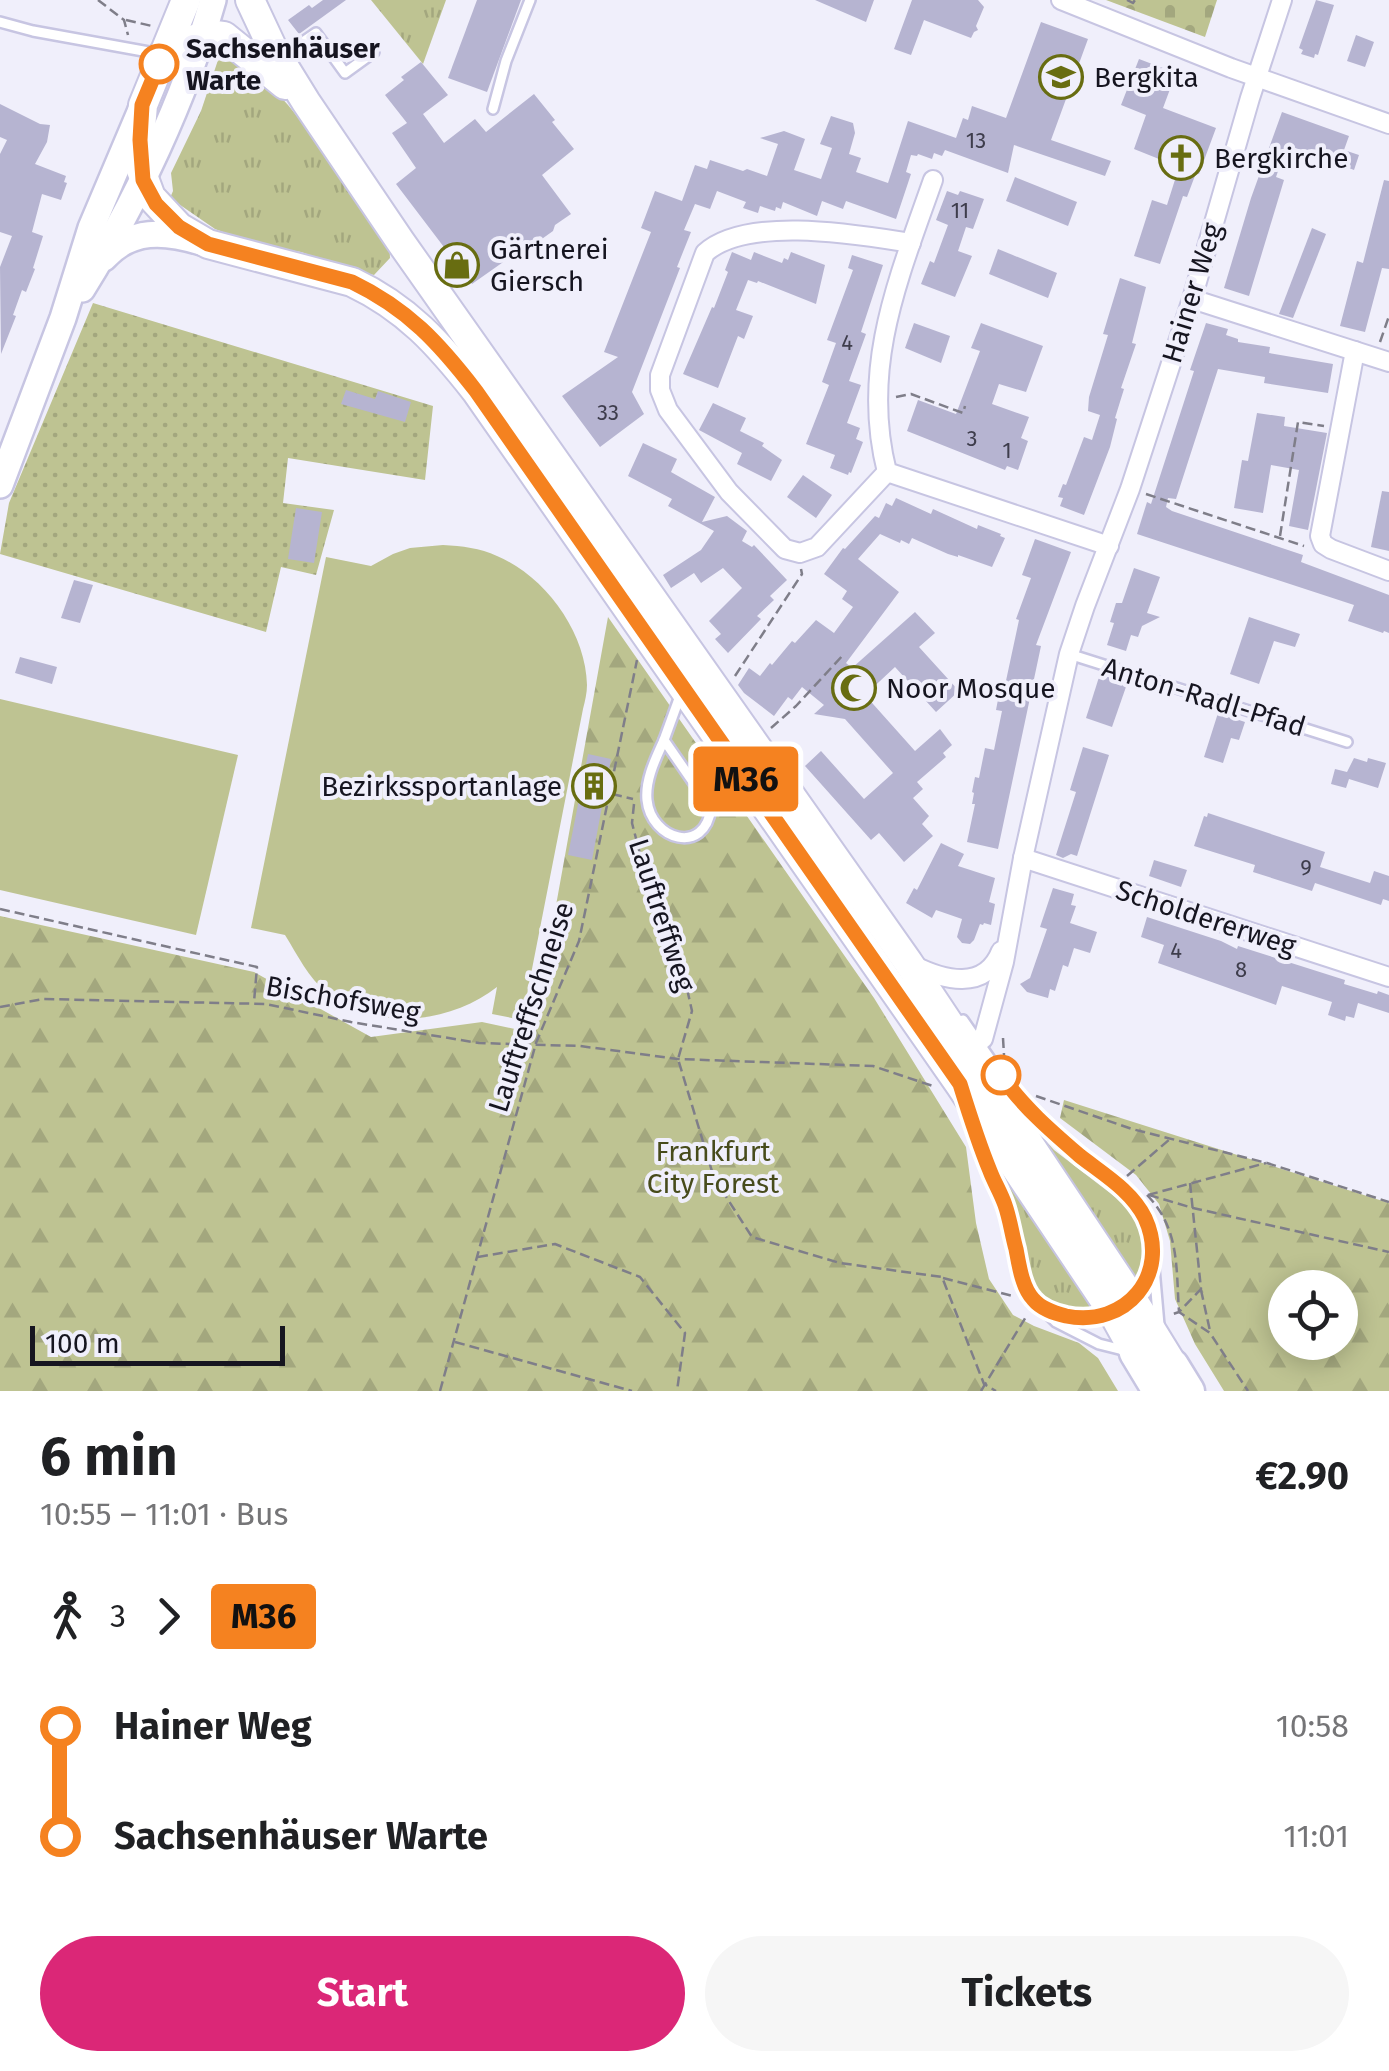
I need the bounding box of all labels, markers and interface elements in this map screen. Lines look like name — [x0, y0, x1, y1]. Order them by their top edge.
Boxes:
place label: Sachsenhäuser Warte — [186, 32, 381, 97]
marker: Sachsenhäuser Warte — [140, 45, 178, 83]
school or university icon: Bergkita — [1038, 54, 1084, 100]
place label: Bergkita — [1094, 61, 1199, 94]
house number: 13 — [966, 127, 986, 154]
church icon: Bergkirche — [1158, 135, 1204, 181]
place label: Bergkirche — [1214, 142, 1349, 175]
house number: 11 — [951, 197, 969, 224]
street label: Hainer Weg — [1155, 219, 1229, 367]
place label: Gärtnerei Giersch — [490, 233, 609, 298]
shop icon: Gärtnerei Giersch — [434, 242, 480, 288]
house number: 4 — [841, 329, 853, 356]
house number: 33 — [597, 399, 619, 426]
house number: 3 — [967, 425, 977, 452]
house number: 1 — [1002, 437, 1012, 464]
street label: Anton-Radl-Pfad — [1098, 650, 1310, 744]
mosque icon: Noor Mosque — [831, 665, 877, 711]
place label: Noor Mosque — [886, 672, 1056, 705]
line badge: M36 — [688, 746, 804, 812]
text: M36 — [713, 758, 779, 800]
building icon: Bezirkssportanlage — [571, 763, 617, 809]
place label: Bezirkssportanlage — [321, 770, 562, 803]
street label: Lauftreffweg — [622, 834, 702, 996]
house number: 9 — [1300, 854, 1312, 881]
street label: Scholdererweg — [1112, 873, 1301, 963]
street label: Lauftreffschneise — [481, 898, 581, 1116]
house number: 4 — [1170, 937, 1182, 964]
house number: 8 — [1235, 956, 1247, 983]
street label: Bischofsweg — [263, 969, 423, 1029]
unlabelled marker — [982, 1056, 1020, 1094]
park label: Frankfurt City Forest — [647, 1135, 780, 1200]
map controls — [1268, 1270, 1358, 1360]
button: locate — [1268, 1270, 1358, 1360]
scale bar — [30, 1321, 285, 1366]
text: 100 m — [45, 1327, 120, 1360]
text: 6 min — [40, 1424, 178, 1490]
text: €2.90 — [1255, 1453, 1349, 1499]
text: 10:55 – 11:01 · Bus — [40, 1495, 289, 1533]
icon: walk — [40, 1589, 95, 1644]
icon: forward — [141, 1589, 196, 1644]
text: M36 — [231, 1595, 296, 1637]
text: 3 — [110, 1597, 126, 1635]
text: Hainer Weg — [114, 1703, 312, 1749]
text: 10:58 — [1276, 1707, 1349, 1745]
text: Sachsenhäuser Warte — [114, 1813, 488, 1859]
text: 11:01 — [1283, 1817, 1349, 1855]
button: Start — [40, 1936, 685, 2051]
button: Tickets — [705, 1936, 1349, 2051]

